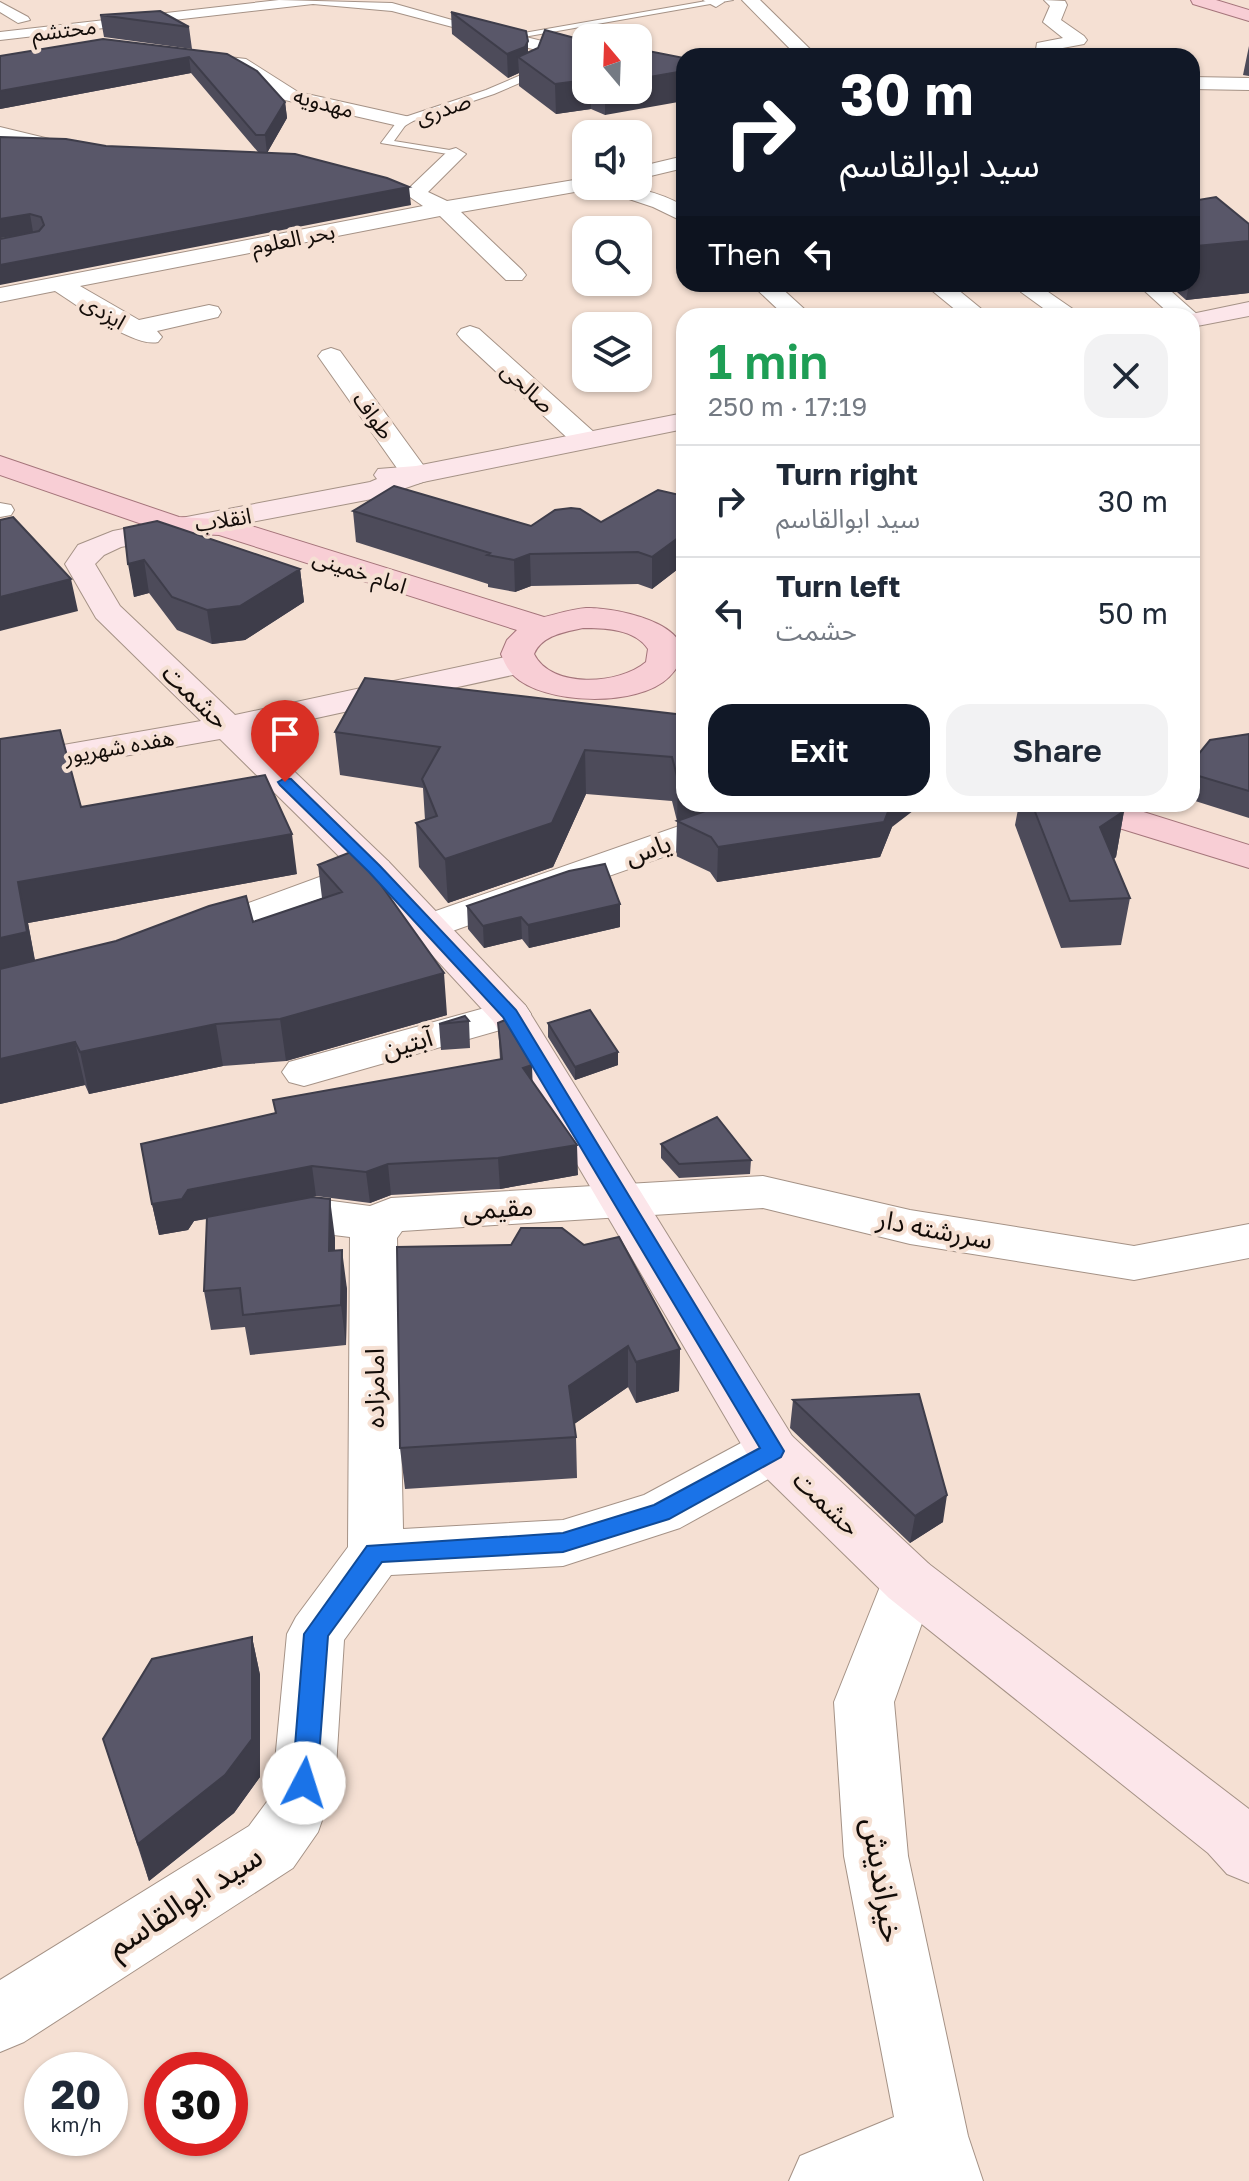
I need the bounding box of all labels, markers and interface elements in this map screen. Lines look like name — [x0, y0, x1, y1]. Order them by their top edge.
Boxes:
street label: محتشم — [30, 12, 98, 50]
north arrow — [572, 24, 652, 104]
map controls — [572, 24, 652, 392]
text: 30 m — [840, 60, 974, 127]
icon: right — [708, 80, 812, 184]
street label: مهدویه — [291, 81, 357, 123]
street label: صدری — [412, 86, 474, 131]
button: sound — [572, 120, 652, 200]
text: سید ابوالقاسم — [840, 142, 1040, 185]
button: search — [572, 216, 652, 296]
street label: بحر العلوم — [249, 217, 338, 263]
icon: left — [797, 232, 841, 276]
text: Then — [708, 236, 781, 272]
street label: ایزدی — [77, 287, 131, 335]
button: layers — [572, 312, 652, 392]
text: 1 min — [708, 332, 828, 390]
button: close — [1084, 334, 1168, 418]
street label: صالحی — [496, 356, 560, 418]
street label: طواف — [348, 386, 400, 444]
text: 250 m · 17:19 — [708, 391, 867, 422]
text: Turn right — [776, 456, 918, 492]
icon: right — [708, 479, 752, 523]
text: 30 m — [1098, 483, 1168, 519]
street label: انقلاب — [193, 501, 253, 537]
text: سید ابوالقاسم — [776, 503, 920, 534]
street label: امام خمینی — [308, 543, 410, 603]
text: Turn left — [776, 568, 901, 604]
icon: left — [708, 591, 752, 635]
text: 50 m — [1098, 595, 1168, 631]
text: حشمت — [776, 615, 857, 646]
street label: حشمت — [156, 657, 236, 735]
pin — [251, 700, 319, 782]
button: Exit — [708, 704, 930, 796]
button: Share — [946, 704, 1168, 796]
icon: arrive — [263, 712, 307, 756]
street label: هفده شهریور — [61, 723, 176, 770]
street label: یاس — [621, 827, 675, 871]
street label: آبتین — [378, 1021, 437, 1065]
street label: مقیمی — [462, 1190, 534, 1226]
street label: سررشته دار — [874, 1202, 995, 1255]
street label: امامزاده — [359, 1348, 390, 1428]
street label: حشمت — [787, 1464, 867, 1542]
position arrow — [262, 1741, 346, 1825]
street label: خیراندیش — [854, 1815, 913, 1945]
street label: سید ابوالقاسم — [99, 1836, 272, 1969]
speed limit sign: 30 — [144, 2052, 248, 2156]
text: 20 — [51, 2070, 101, 2118]
text: km/h — [51, 2112, 101, 2136]

